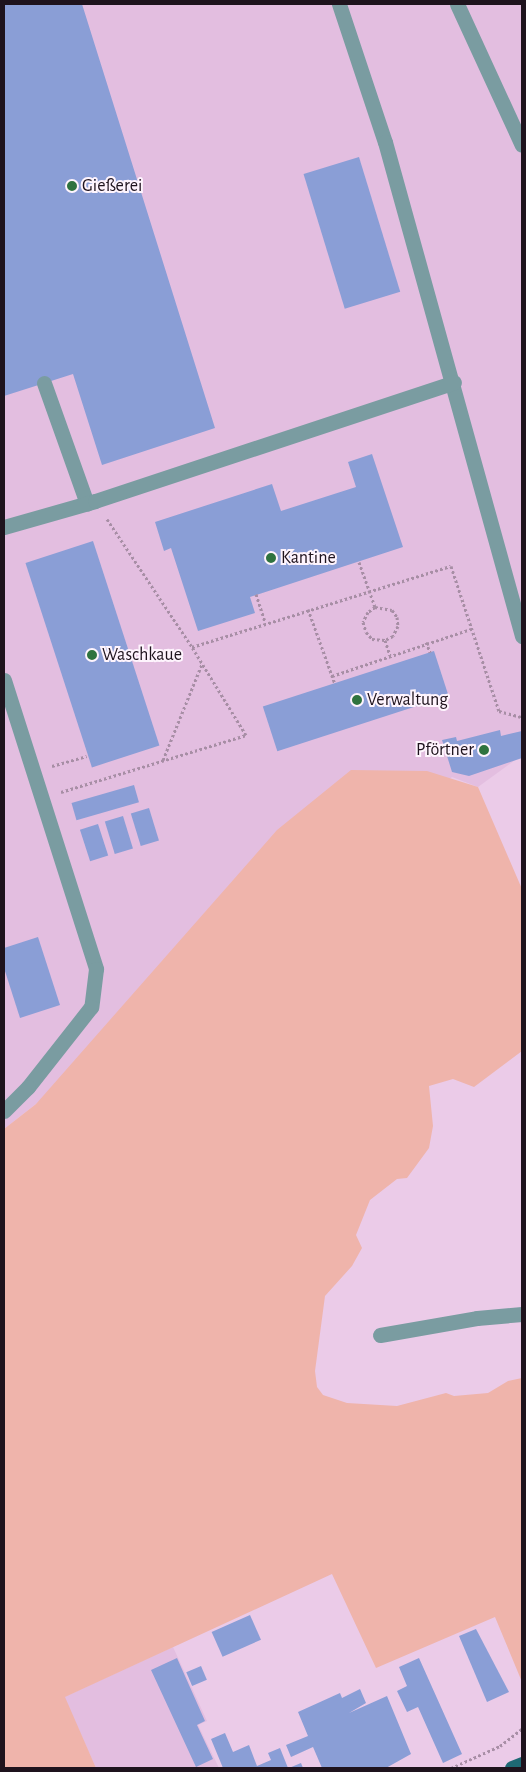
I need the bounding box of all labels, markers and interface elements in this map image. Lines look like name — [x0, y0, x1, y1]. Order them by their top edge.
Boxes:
place label: Gießerei — [82, 175, 142, 197]
marker: Gießerei — [66, 180, 78, 192]
place label: Kantine — [281, 547, 336, 569]
marker: Kantine — [265, 552, 277, 564]
place label: Waschkaue — [102, 644, 182, 666]
marker: Waschkaue — [86, 649, 98, 661]
place label: Verwaltung — [367, 689, 448, 711]
marker: Verwaltung — [351, 694, 363, 706]
place label: Pförtner — [416, 739, 474, 761]
marker: Pförtner — [478, 744, 490, 756]

